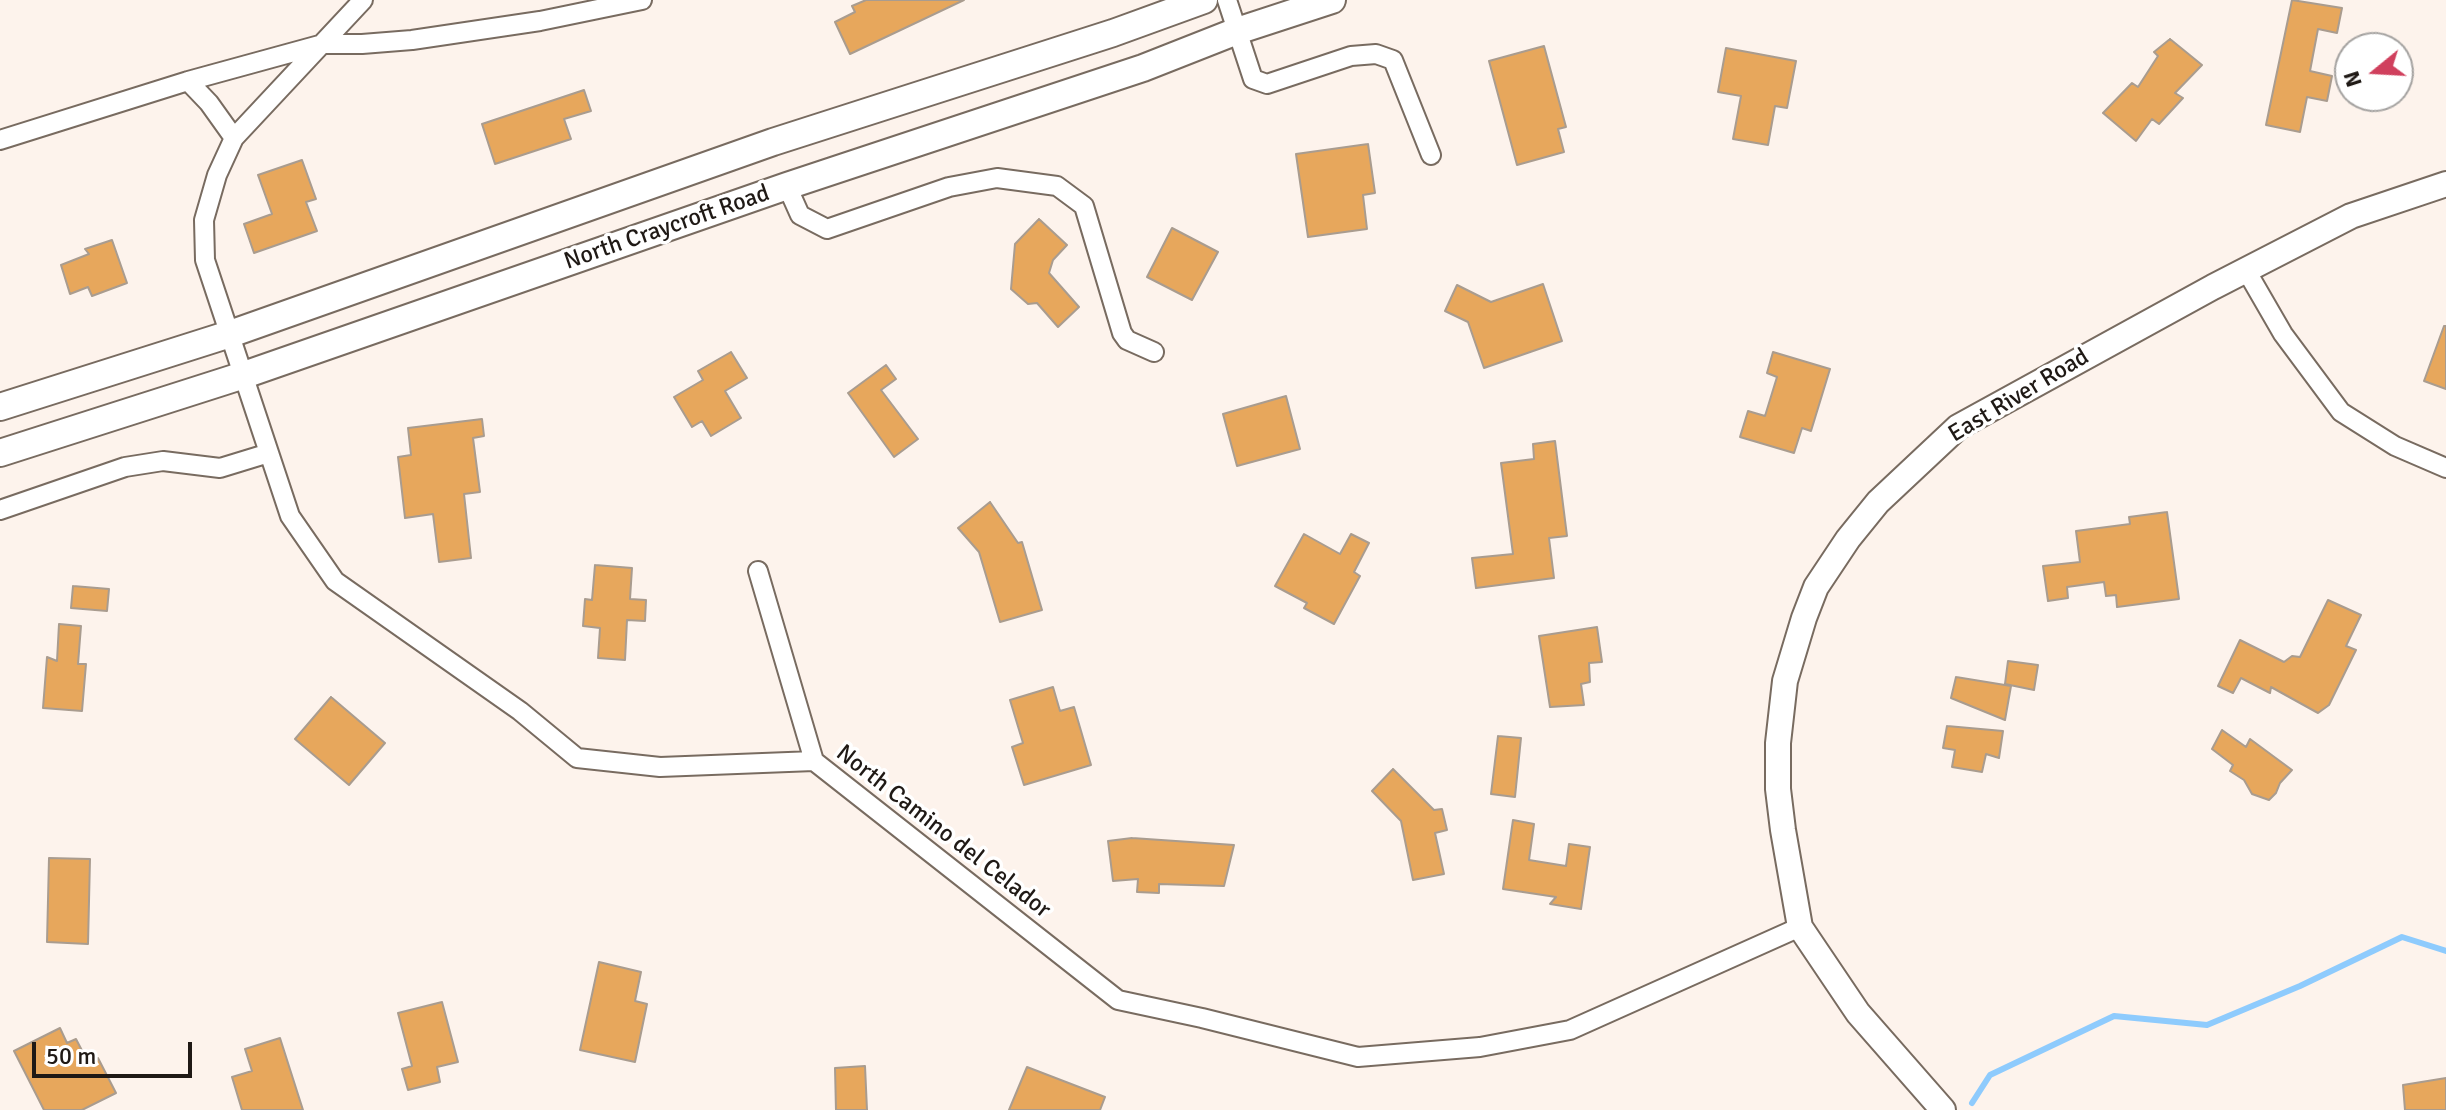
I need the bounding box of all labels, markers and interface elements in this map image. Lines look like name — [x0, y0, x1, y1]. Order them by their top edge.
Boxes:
north arrow — [2334, 32, 2414, 112]
text: N — [2337, 67, 2368, 90]
street label: North Craycroft Road — [561, 179, 773, 277]
street label: East River Road — [1944, 343, 2094, 449]
street label: North Camino del Celador — [830, 739, 1056, 925]
scale bar — [36, 1026, 196, 1076]
text: 50 m — [46, 1041, 96, 1071]

